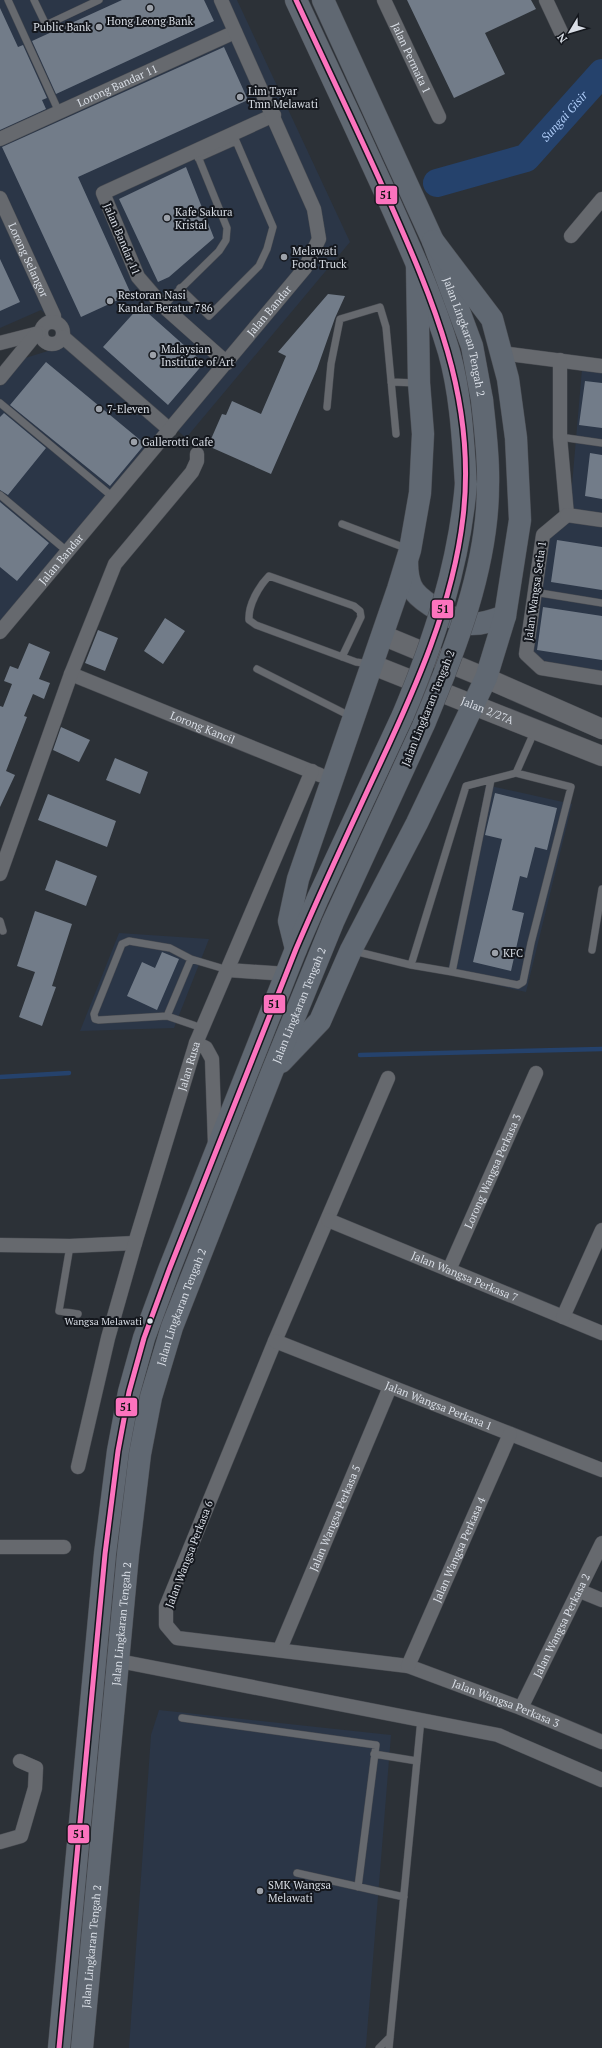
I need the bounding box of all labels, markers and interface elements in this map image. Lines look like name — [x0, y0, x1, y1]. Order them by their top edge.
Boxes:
marker: Hong Leong Bank — [145, 3, 155, 13]
north arrow — [550, 12, 590, 52]
place label: Hong Leong Bank — [107, 14, 193, 28]
place label: Public Bank — [33, 20, 91, 34]
street label: Jalan Permata 1 — [389, 20, 434, 96]
marker: Public Bank — [94, 22, 104, 32]
text: N — [554, 30, 570, 46]
street label: Lorong Bandar 11 — [75, 61, 160, 110]
place label: Lim Tayar Tmn Melawati — [248, 84, 318, 111]
water label: Sungai Gisir — [537, 87, 591, 144]
marker: Lim Tayar Tmn Melawati — [235, 92, 245, 102]
line badge: 51 — [375, 185, 398, 205]
text: 51 — [380, 188, 392, 202]
street label: Jalan Bandar 11 — [101, 201, 143, 277]
place label: Kafe Sakura Kristal — [175, 205, 233, 232]
marker: Kafe Sakura Kristal — [162, 213, 172, 223]
street label: Lorong Selangor — [5, 220, 52, 300]
place label: Melawati Food Truck — [292, 244, 347, 271]
marker: Melawati Food Truck — [279, 252, 289, 262]
street label: Jalan Lingkaran Tengah 2 — [440, 275, 488, 398]
street label: Jalan Bandar — [244, 282, 295, 339]
place label: Restoran Nasi Kandar Beratur 786 — [118, 288, 213, 315]
marker: Restoran Nasi Kandar Beratur 786 — [105, 296, 115, 306]
place label: Malaysian Institute of Art — [161, 342, 234, 369]
marker: Malaysian Institute of Art — [148, 350, 158, 360]
place label: 7-Eleven — [107, 402, 150, 416]
marker: 7-Eleven — [94, 404, 104, 414]
place label: Gallerotti Cafe — [142, 435, 214, 449]
marker: Gallerotti Cafe — [129, 437, 139, 447]
street label: Jalan Bandar — [36, 530, 87, 588]
street label: Jalan Wangsa Setia 1 — [521, 540, 549, 642]
line badge: 51 — [431, 599, 454, 619]
text: 51 — [437, 602, 449, 616]
street label: Jalan Lingkaran Tengah 2 — [398, 648, 458, 768]
street label: Jalan 2/27A — [459, 694, 516, 727]
street label: Lorong Kancil — [168, 708, 237, 747]
street label: Jalan Lingkaran Tengah 2 — [269, 945, 329, 1065]
place label: KFC — [503, 946, 523, 960]
marker: KFC — [490, 948, 500, 958]
line badge: 51 — [263, 994, 286, 1014]
text: 51 — [268, 997, 280, 1011]
street label: Jalan Rusa — [175, 1039, 203, 1093]
street label: Lorong Wangsa Perkasa 3 — [461, 1111, 524, 1231]
street label: Jalan Lingkaran Tengah 2 — [154, 1246, 209, 1367]
street label: Jalan Wangsa Perkasa 7 — [409, 1248, 520, 1305]
place label: Wangsa Melawati — [64, 1315, 142, 1328]
marker: Wangsa Melawati — [145, 1316, 155, 1326]
street label: Jalan Wangsa Perkasa 1 — [383, 1378, 494, 1433]
line badge: 51 — [115, 1397, 138, 1417]
text: 51 — [120, 1400, 132, 1414]
street label: Jalan Wangsa Perkasa 5 — [306, 1463, 364, 1573]
street label: Jalan Wangsa Perkasa 4 — [430, 1495, 489, 1605]
street label: Jalan Wangsa Perkasa 6 — [162, 1498, 216, 1610]
street label: Jalan Lingkaran Tengah 2 — [109, 1561, 134, 1686]
street label: Jalan Wangsa Perkasa 2 — [530, 1571, 593, 1680]
street label: Jalan Wangsa Perkasa 3 — [450, 1676, 562, 1730]
line badge: 51 — [67, 1824, 90, 1844]
text: 51 — [73, 1827, 85, 1841]
place label: SMK Wangsa Melawati — [268, 1878, 331, 1905]
street label: Jalan Lingkaran Tengah 2 — [79, 1884, 104, 2009]
marker: SMK Wangsa Melawati — [255, 1886, 265, 1896]

